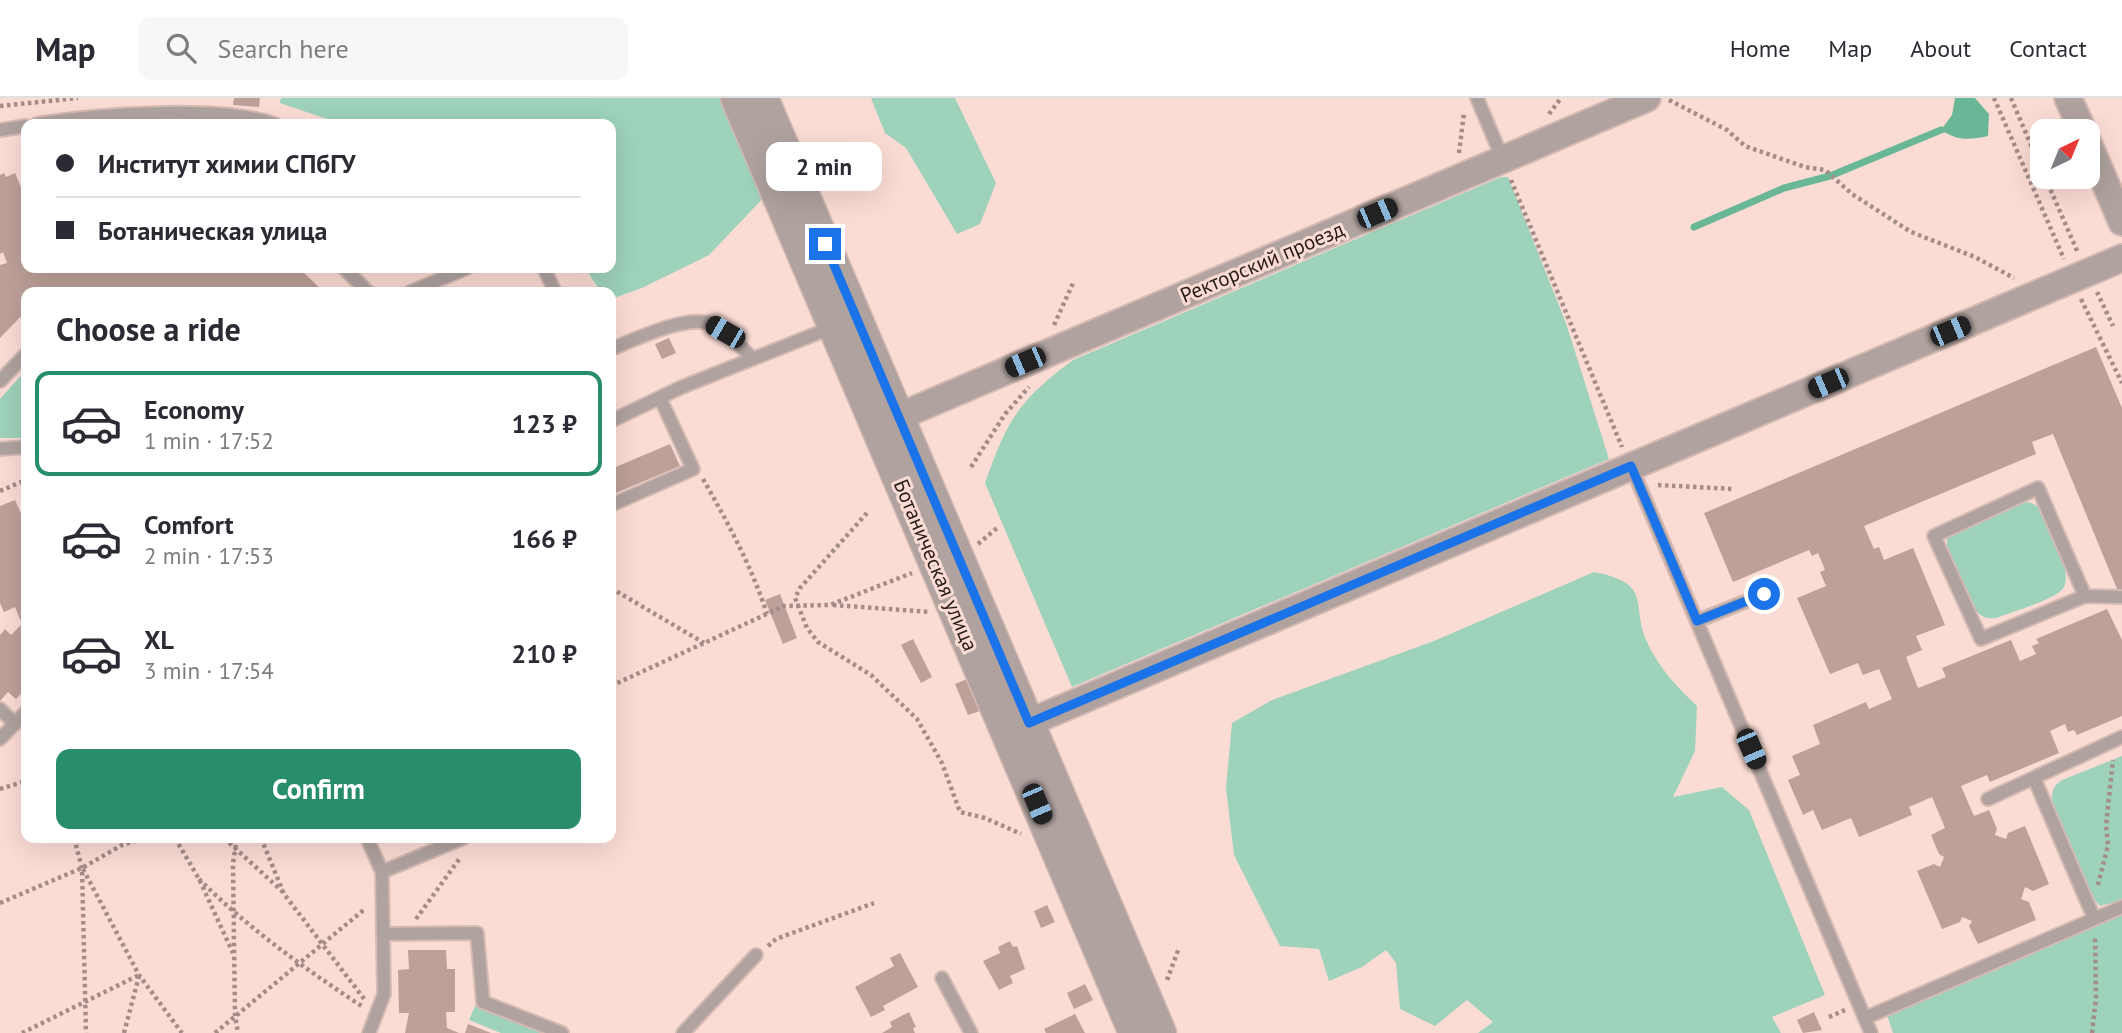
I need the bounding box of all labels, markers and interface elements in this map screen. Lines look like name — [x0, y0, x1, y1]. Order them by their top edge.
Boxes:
search box — [138, 17, 628, 80]
text: Map — [35, 27, 96, 70]
icon: search — [162, 29, 200, 67]
text: Search here — [218, 32, 349, 65]
text: Home — [1730, 33, 1790, 64]
text: Map — [1828, 33, 1872, 64]
text: About — [1910, 33, 1971, 64]
text: Contact — [2009, 33, 2087, 64]
north arrow — [2030, 119, 2100, 189]
map controls — [2030, 119, 2100, 189]
callout: 2 min — [767, 142, 883, 192]
text: Институт химии СПбГУ — [98, 147, 356, 180]
text: 2 min — [796, 152, 852, 181]
car — [1354, 195, 1401, 231]
text: Ботаническая улица — [98, 214, 327, 247]
street label: Ректорский проезд — [1176, 215, 1348, 309]
route end — [809, 228, 841, 260]
text: Choose a ride — [56, 308, 241, 350]
car — [702, 312, 749, 352]
car — [1927, 313, 1974, 349]
car — [1002, 344, 1049, 380]
car — [1805, 365, 1852, 401]
icon: car — [60, 392, 123, 455]
text: Economy — [144, 393, 244, 426]
text: 123 ₽ — [511, 407, 577, 440]
text: 1 min · 17:52 — [144, 426, 274, 455]
street label: Ботаническая улица — [888, 475, 984, 655]
icon: car — [60, 507, 123, 570]
text: Comfort — [144, 508, 234, 541]
text: 166 ₽ — [511, 522, 577, 555]
text: 2 min · 17:53 — [144, 541, 274, 570]
route start — [1748, 578, 1780, 610]
icon: car — [60, 622, 123, 685]
text: XL — [144, 623, 174, 656]
text: 210 ₽ — [511, 637, 577, 670]
text: 3 min · 17:54 — [144, 656, 274, 685]
car — [1734, 726, 1769, 772]
button: Confirm — [56, 749, 581, 829]
car — [1020, 781, 1055, 827]

